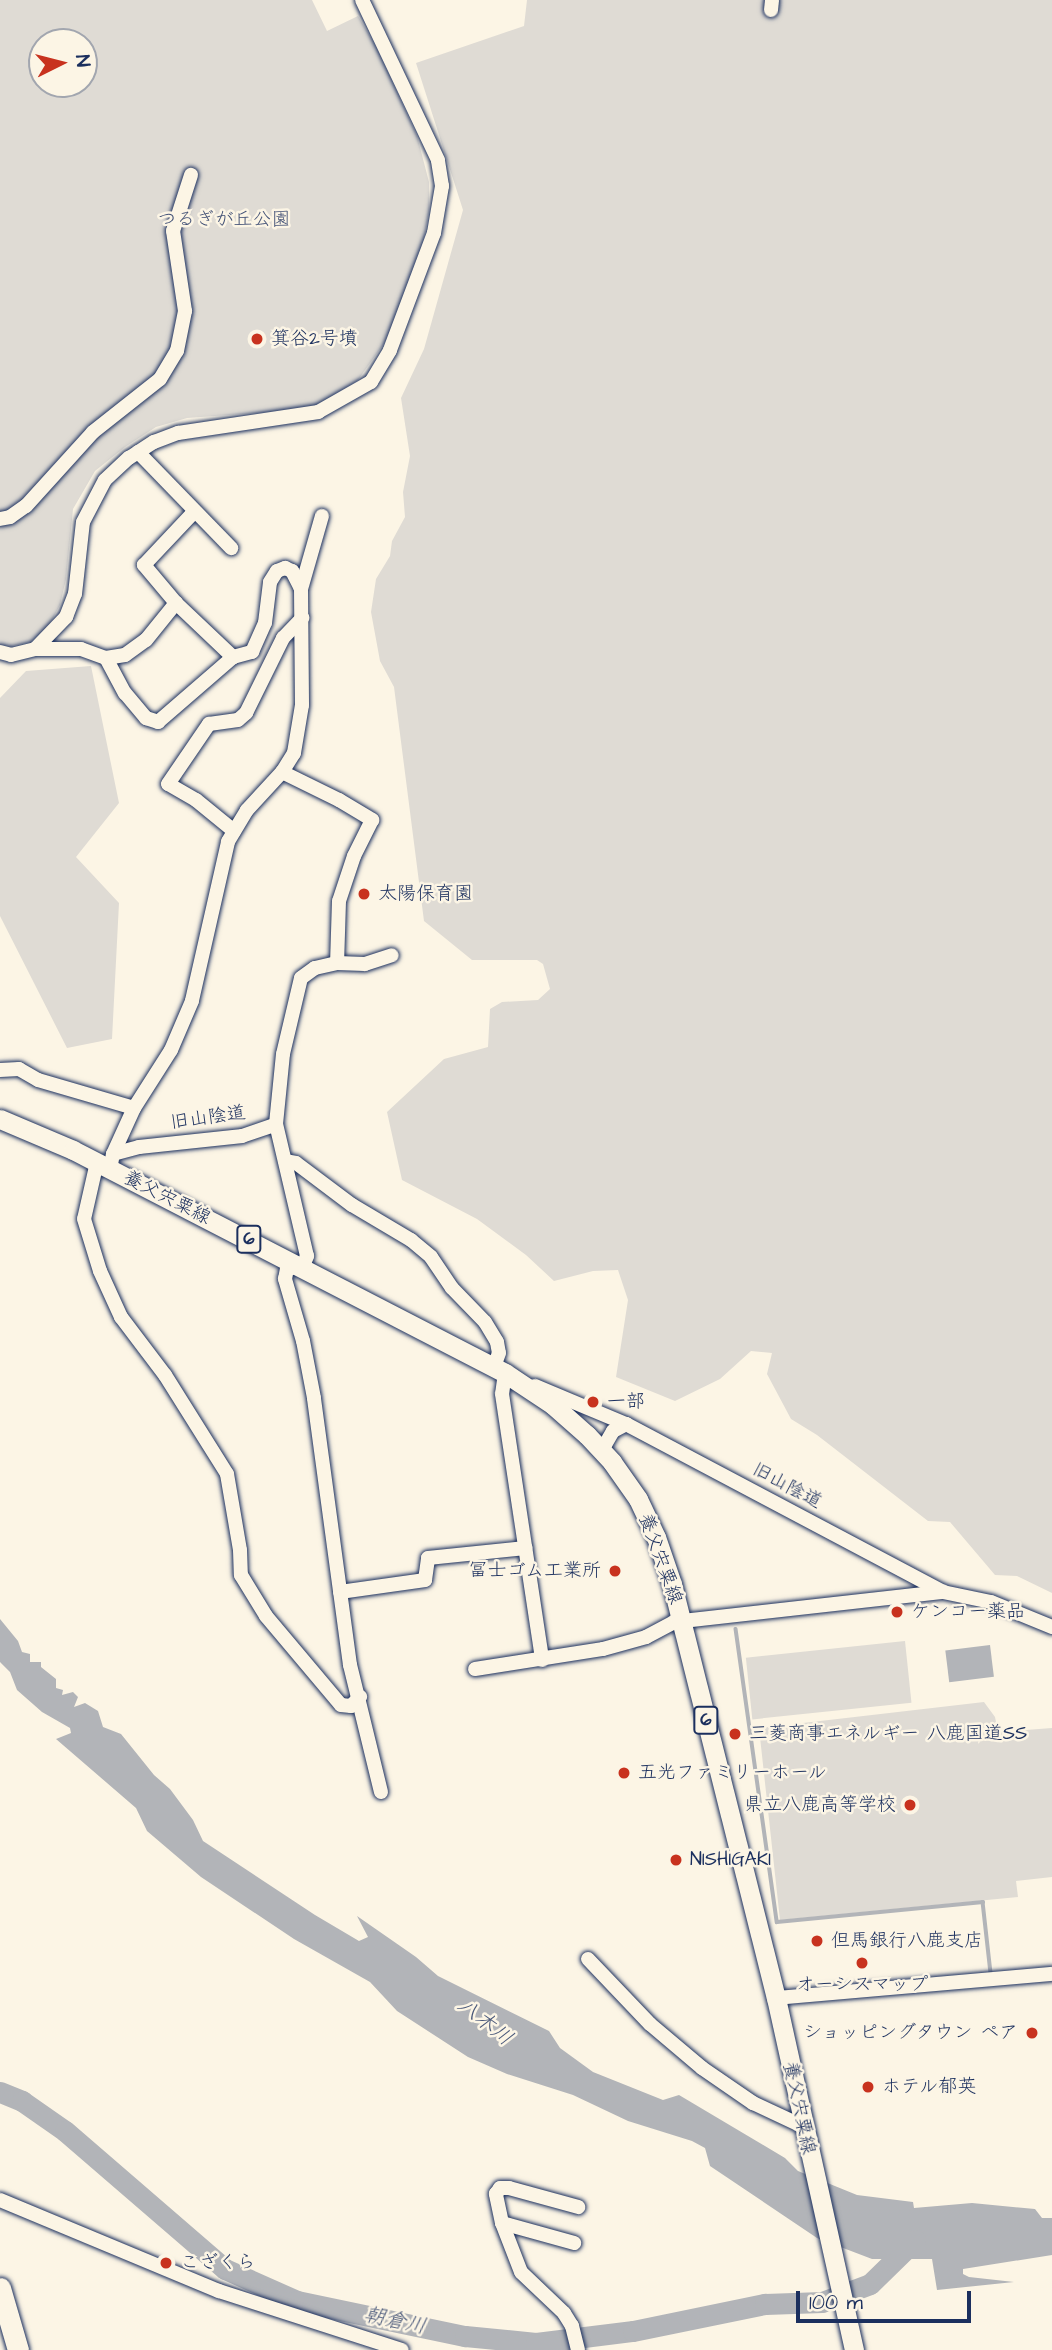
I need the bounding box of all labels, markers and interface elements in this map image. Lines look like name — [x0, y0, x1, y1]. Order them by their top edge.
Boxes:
north arrow — [28, 28, 98, 98]
text: N — [68, 54, 96, 68]
park label: つるぎが丘公園 — [158, 209, 290, 231]
place label: 箕谷2号墳 — [271, 328, 358, 350]
marker: 箕谷2号墳 — [249, 331, 265, 347]
place label: 太陽保育園 — [378, 883, 473, 905]
marker: 太陽保育園 — [356, 886, 372, 902]
street label: 旧山陰道 — [169, 1101, 247, 1135]
street label: 養父宍粟線 — [120, 1166, 214, 1230]
road number: 6 — [235, 1224, 263, 1254]
place label: 一部 — [607, 1391, 645, 1413]
marker: 一部 — [585, 1394, 601, 1410]
street label: 旧山陰道 — [748, 1458, 826, 1514]
street label: 養父宍粟線 — [633, 1510, 687, 1608]
place label: 冨士ゴム工業所 — [468, 1560, 601, 1582]
marker: 冨士ゴム工業所 — [607, 1563, 623, 1579]
place label: ケンコー薬品 — [911, 1601, 1025, 1623]
marker: ケンコー薬品 — [889, 1604, 905, 1620]
road number: 6 — [692, 1706, 720, 1735]
place label: 三菱商事エネルギー 八鹿国道SS — [749, 1723, 1028, 1745]
marker: 三菱商事エネルギー 八鹿国道SS — [727, 1726, 743, 1742]
place label: 五光ファミリーホール — [638, 1762, 828, 1784]
marker: 五光ファミリーホール — [616, 1765, 632, 1781]
place label: 県立八鹿高等学校 — [744, 1794, 896, 1816]
marker: 県立八鹿高等学校 — [902, 1797, 918, 1813]
place label: NISHIGAKI — [690, 1849, 771, 1871]
marker: NISHIGAKI — [668, 1852, 684, 1868]
place label: 但馬銀行八鹿支店 — [831, 1930, 983, 1952]
marker: 但馬銀行八鹿支店 — [809, 1933, 825, 1949]
marker: オーシスマップ — [854, 1955, 870, 1971]
place label: オーシスマップ — [796, 1974, 928, 1996]
water label: 八木川 — [452, 1993, 518, 2051]
place label: ショッピングタウン ペア — [801, 2022, 1018, 2044]
marker: ショッピングタウン ペア — [1024, 2025, 1040, 2041]
street label: 養父宍粟線 — [778, 2059, 820, 2157]
place label: ホテル郁英 — [882, 2076, 977, 2098]
marker: ホテル郁英 — [860, 2079, 876, 2095]
place label: こざくら — [180, 2252, 256, 2274]
marker: こざくら — [158, 2255, 174, 2271]
scale bar — [800, 2276, 975, 2320]
text: 100 m — [809, 2288, 863, 2317]
water label: 朝倉川 — [362, 2302, 428, 2340]

